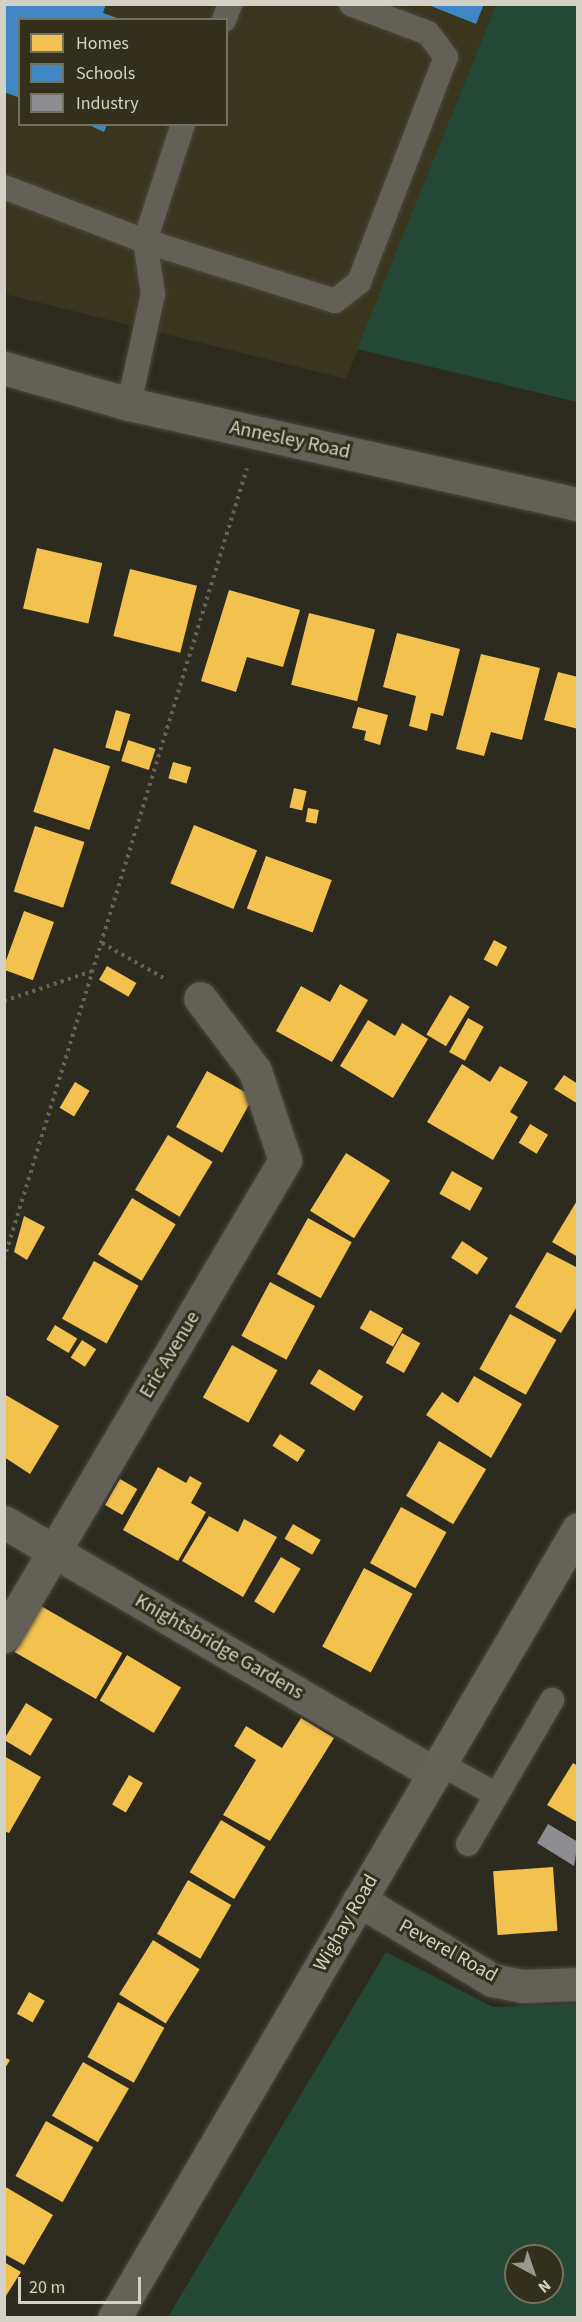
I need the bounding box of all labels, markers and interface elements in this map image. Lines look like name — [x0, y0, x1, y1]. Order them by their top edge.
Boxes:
legend — [18, 18, 228, 126]
text: Homes — [76, 31, 129, 56]
text: Schools — [76, 61, 135, 86]
text: Industry — [76, 91, 139, 116]
street label: Annesley Road — [228, 416, 352, 464]
street label: Eric Avenue — [135, 1307, 205, 1403]
street label: Knightsbridge Gardens — [130, 1589, 308, 1705]
street label: Wighay Road — [309, 1870, 383, 1976]
street label: Peverel Road — [395, 1914, 501, 1988]
north arrow — [504, 2244, 564, 2304]
scale bar — [21, 2265, 144, 2303]
text: N — [533, 2274, 555, 2298]
text: 20 m — [29, 2275, 65, 2300]

